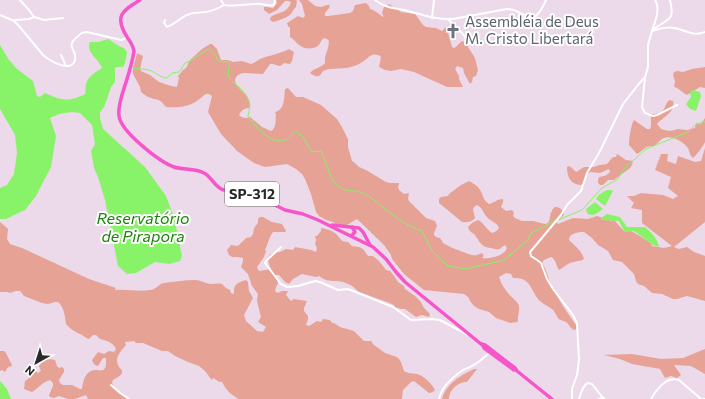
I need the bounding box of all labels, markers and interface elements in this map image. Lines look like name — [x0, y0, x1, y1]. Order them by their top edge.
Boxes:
place label: Assembléia de Deus M. Cristo Libertará — [465, 12, 599, 47]
church icon: Assembléia de Deus M. Cristo Libertará — [444, 22, 462, 40]
road number: SP-312 — [225, 182, 279, 206]
water label: Reservatório de Pirapora — [96, 208, 190, 245]
north arrow — [16, 343, 56, 383]
text: N — [22, 364, 37, 379]

